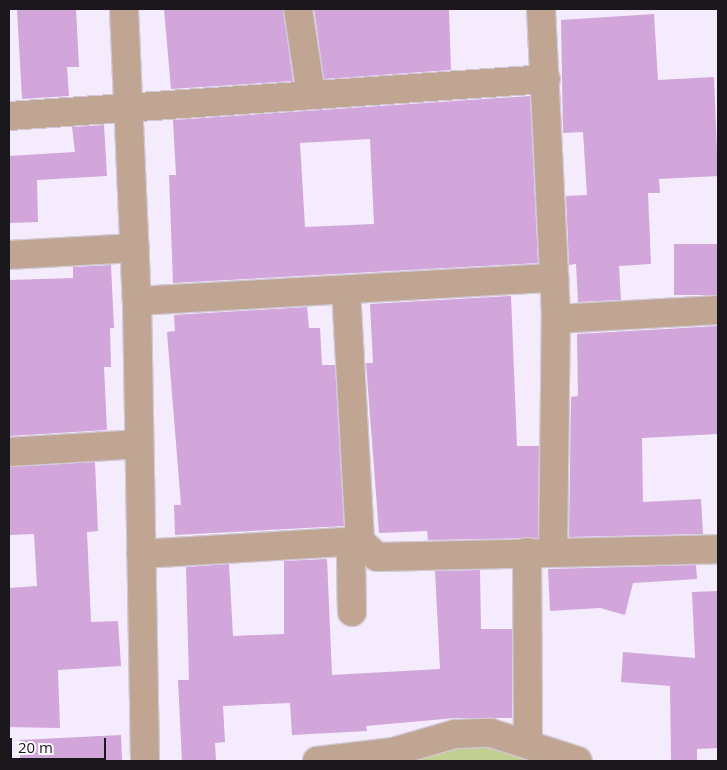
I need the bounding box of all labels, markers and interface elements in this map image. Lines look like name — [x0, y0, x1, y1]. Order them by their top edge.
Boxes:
scale bar — [12, 728, 109, 760]
text: 20 m — [18, 737, 53, 757]

